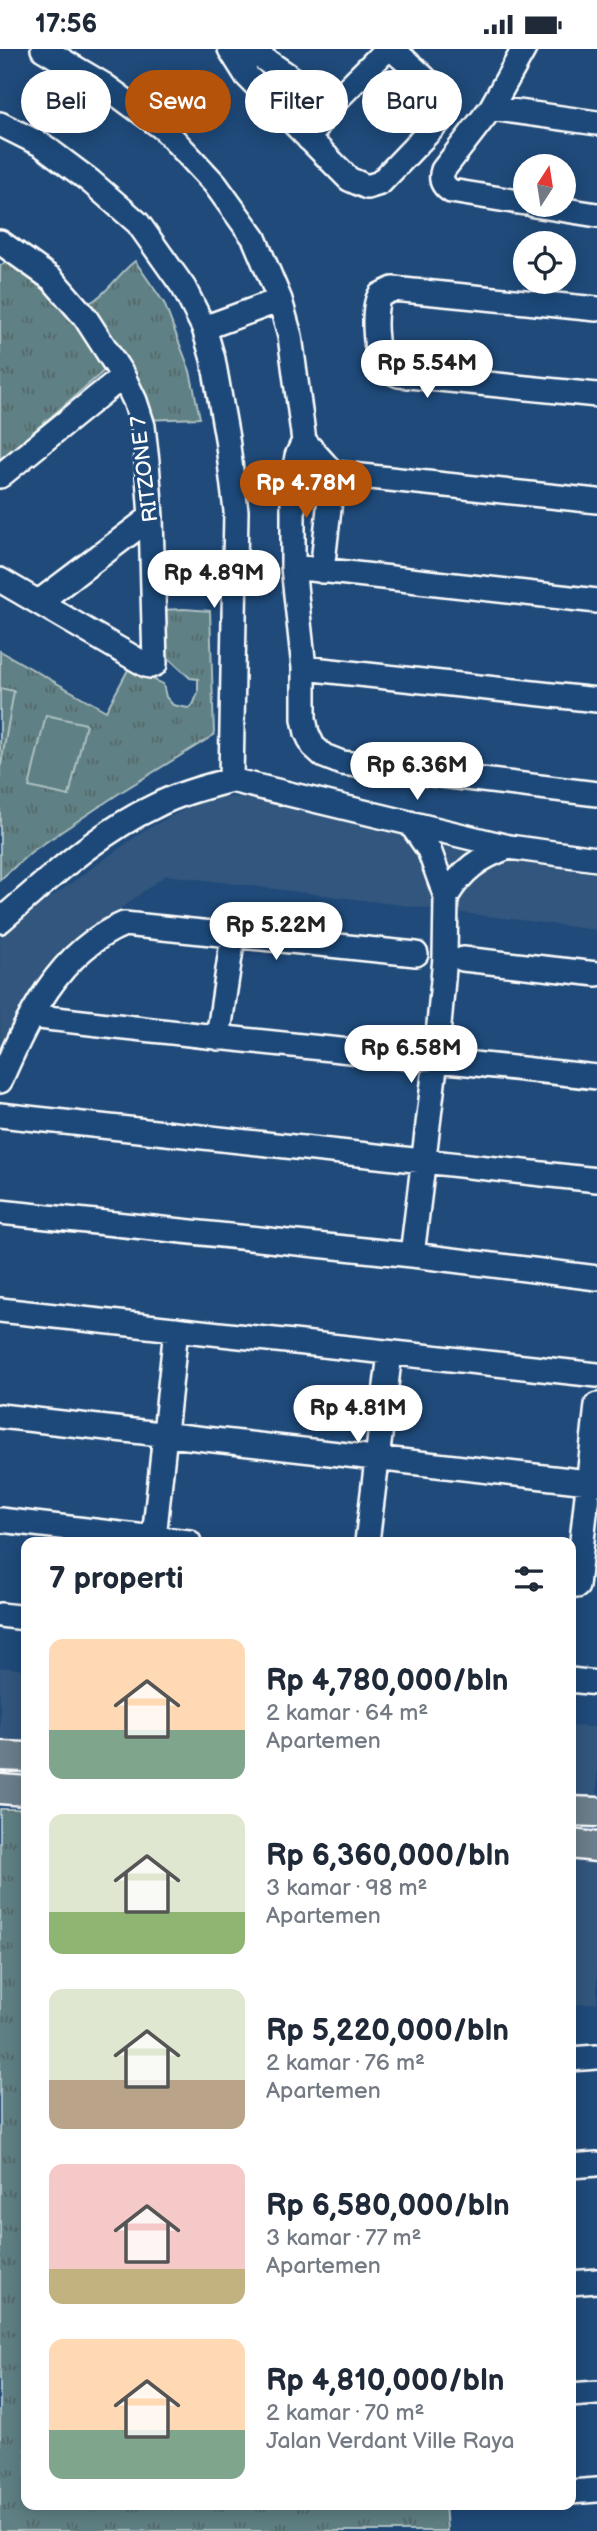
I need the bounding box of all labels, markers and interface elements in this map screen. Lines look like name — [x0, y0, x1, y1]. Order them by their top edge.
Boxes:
text: 17:56 — [35, 9, 97, 40]
chip: Beli — [21, 70, 111, 133]
chip: Sewa — [125, 70, 231, 133]
chip: Filter — [245, 70, 348, 133]
chip: Baru — [362, 70, 462, 133]
north arrow — [513, 154, 576, 217]
map controls — [513, 154, 576, 294]
button: locate — [513, 231, 576, 294]
pin: Rp 5.54M — [355, 341, 499, 400]
text: Rp 5.54M — [377, 349, 477, 377]
street label: RITZONE 7 — [125, 414, 163, 524]
pin: Rp 4.78M — [234, 461, 378, 520]
text: Rp 4.78M — [256, 469, 356, 497]
pin: Rp 4.89M — [142, 551, 286, 610]
text: Rp 4.89M — [164, 559, 264, 587]
pin: Rp 6.36M — [345, 743, 489, 802]
text: Rp 6.36M — [366, 751, 468, 779]
pin: Rp 5.22M — [204, 902, 348, 962]
text: Rp 5.22M — [226, 911, 326, 939]
pin: Rp 6.58M — [339, 1025, 483, 1085]
text: Rp 6.58M — [360, 1034, 462, 1062]
pin: Rp 4.81M — [286, 1385, 430, 1445]
text: Rp 4.81M — [309, 1394, 407, 1422]
icon: filters — [510, 1560, 548, 1598]
text: 7 properti — [49, 1561, 184, 1597]
text: Rp 4,780,000/bln — [266, 1663, 508, 1699]
icon: home — [105, 1667, 189, 1751]
text: 2 kamar · 64 m² — [266, 1699, 428, 1727]
text: Apartemen — [266, 1727, 381, 1755]
text: Rp 6,360,000/bln — [266, 1838, 510, 1874]
icon: home — [105, 1842, 189, 1926]
text: 3 kamar · 98 m² — [266, 1874, 427, 1902]
text: Apartemen — [266, 1902, 381, 1930]
text: Rp 5,220,000/bln — [266, 2013, 509, 2049]
icon: home — [105, 2017, 189, 2101]
text: 2 kamar · 76 m² — [266, 2049, 425, 2077]
text: Apartemen — [266, 2077, 381, 2105]
text: Rp 6,580,000/bln — [266, 2188, 510, 2224]
icon: home — [105, 2192, 189, 2276]
text: 3 kamar · 77 m² — [266, 2224, 421, 2252]
text: Apartemen — [266, 2252, 381, 2280]
text: Rp 4,810,000/bln — [266, 2363, 505, 2399]
icon: home — [105, 2367, 189, 2451]
text: 2 kamar · 70 m² — [266, 2399, 424, 2427]
text: Jalan Verdant Ville Raya — [266, 2427, 514, 2455]

